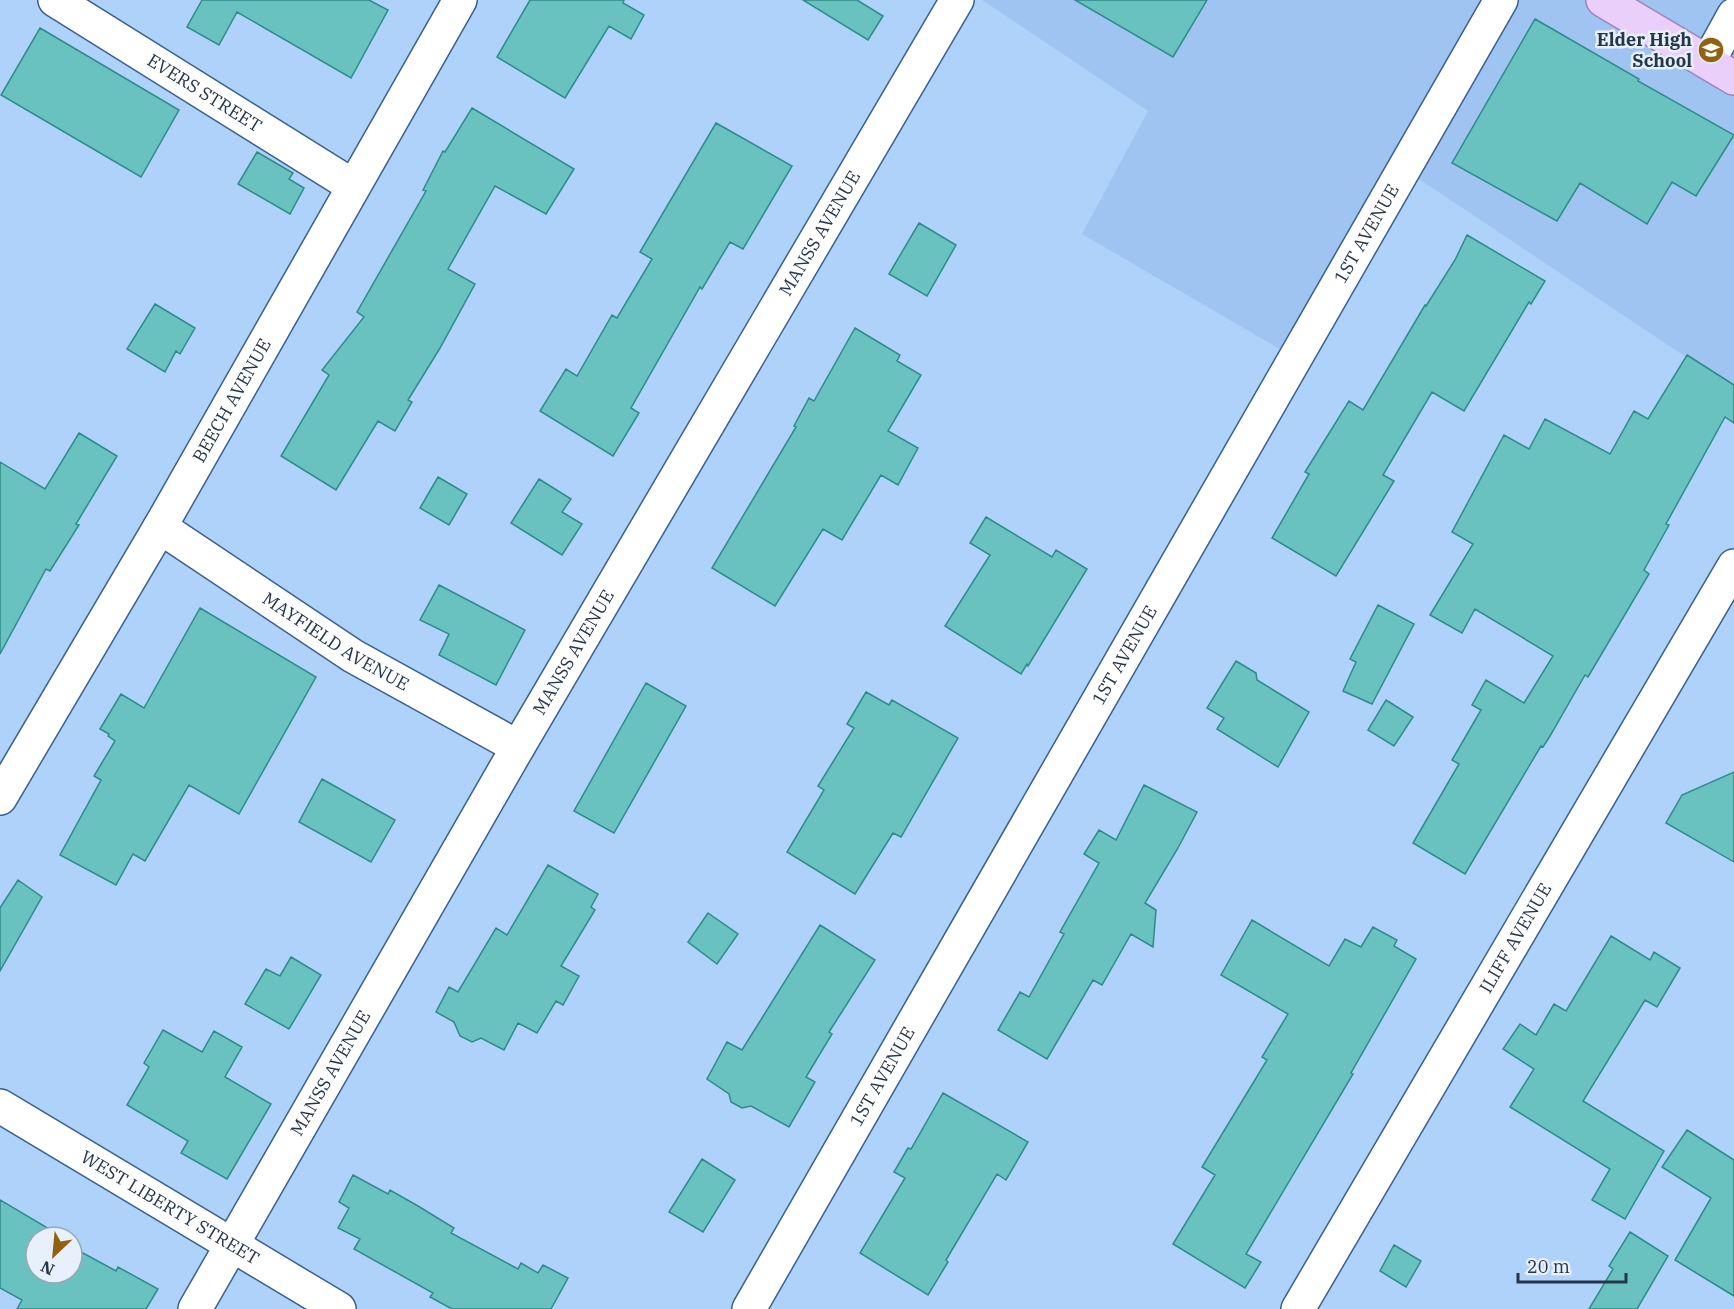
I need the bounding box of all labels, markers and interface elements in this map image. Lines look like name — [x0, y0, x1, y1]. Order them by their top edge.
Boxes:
place label: Elder High School — [1597, 28, 1692, 72]
school or university icon: Elder High School — [1696, 35, 1726, 65]
street label: EVERS STREET — [143, 48, 266, 137]
street label: MANSS AVENUE — [774, 166, 865, 300]
street label: 1ST AVENUE — [1329, 180, 1404, 287]
street label: BEECH AVENUE — [187, 334, 276, 467]
street label: MANSS AVENUE — [528, 585, 619, 719]
street label: MAYFIELD AVENUE — [258, 587, 413, 696]
street label: 1ST AVENUE — [1087, 601, 1162, 709]
street label: ILIFF AVENUE — [1474, 879, 1556, 997]
street label: MANSS AVENUE — [285, 1006, 375, 1140]
street label: 1ST AVENUE — [844, 1023, 920, 1130]
street label: WEST LIBERTY STREET — [77, 1145, 264, 1270]
north arrow — [24, 1225, 84, 1285]
scale bar — [1518, 1246, 1626, 1284]
text: 20 m — [1527, 1255, 1570, 1278]
text: N — [37, 1257, 57, 1280]

